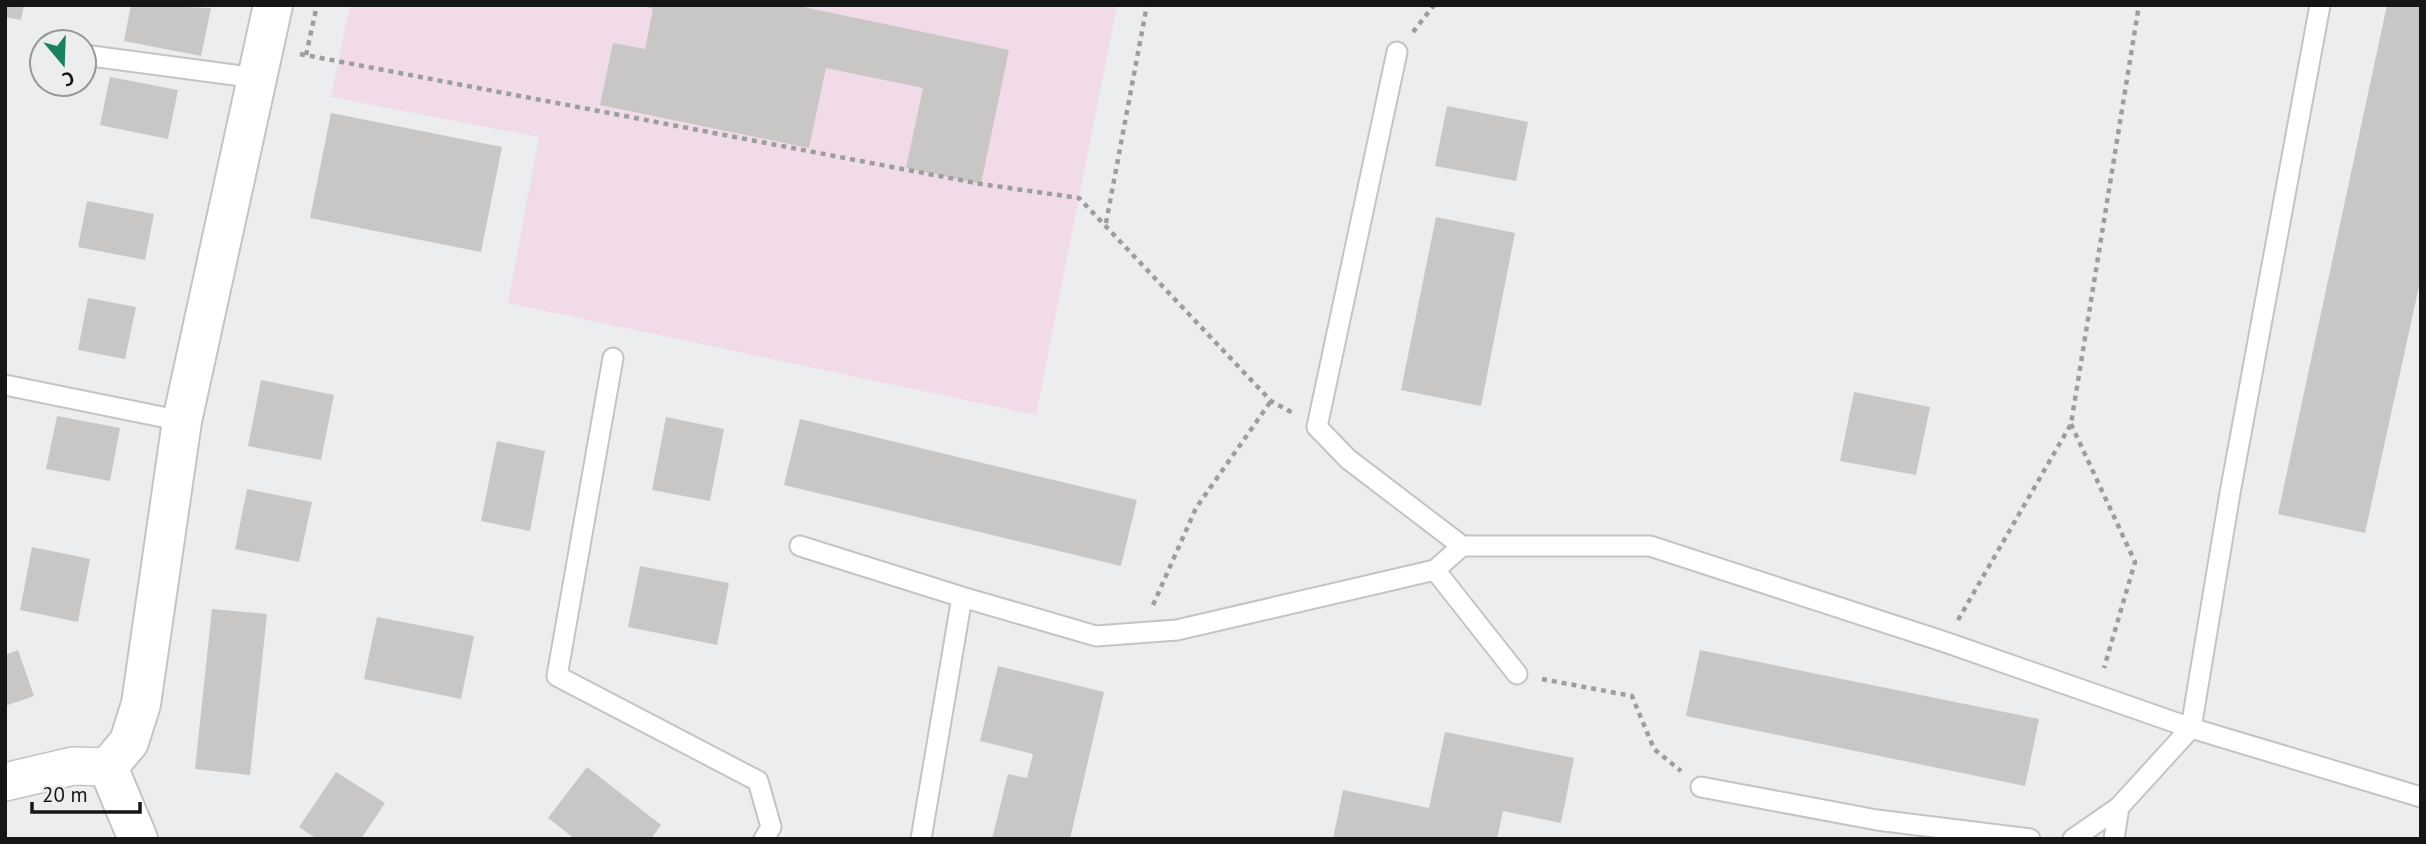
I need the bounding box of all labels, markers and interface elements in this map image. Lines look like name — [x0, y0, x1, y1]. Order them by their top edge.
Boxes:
north arrow — [28, 28, 98, 98]
text: С — [59, 66, 77, 92]
scale bar — [32, 770, 140, 814]
text: 20 m — [42, 781, 88, 808]

